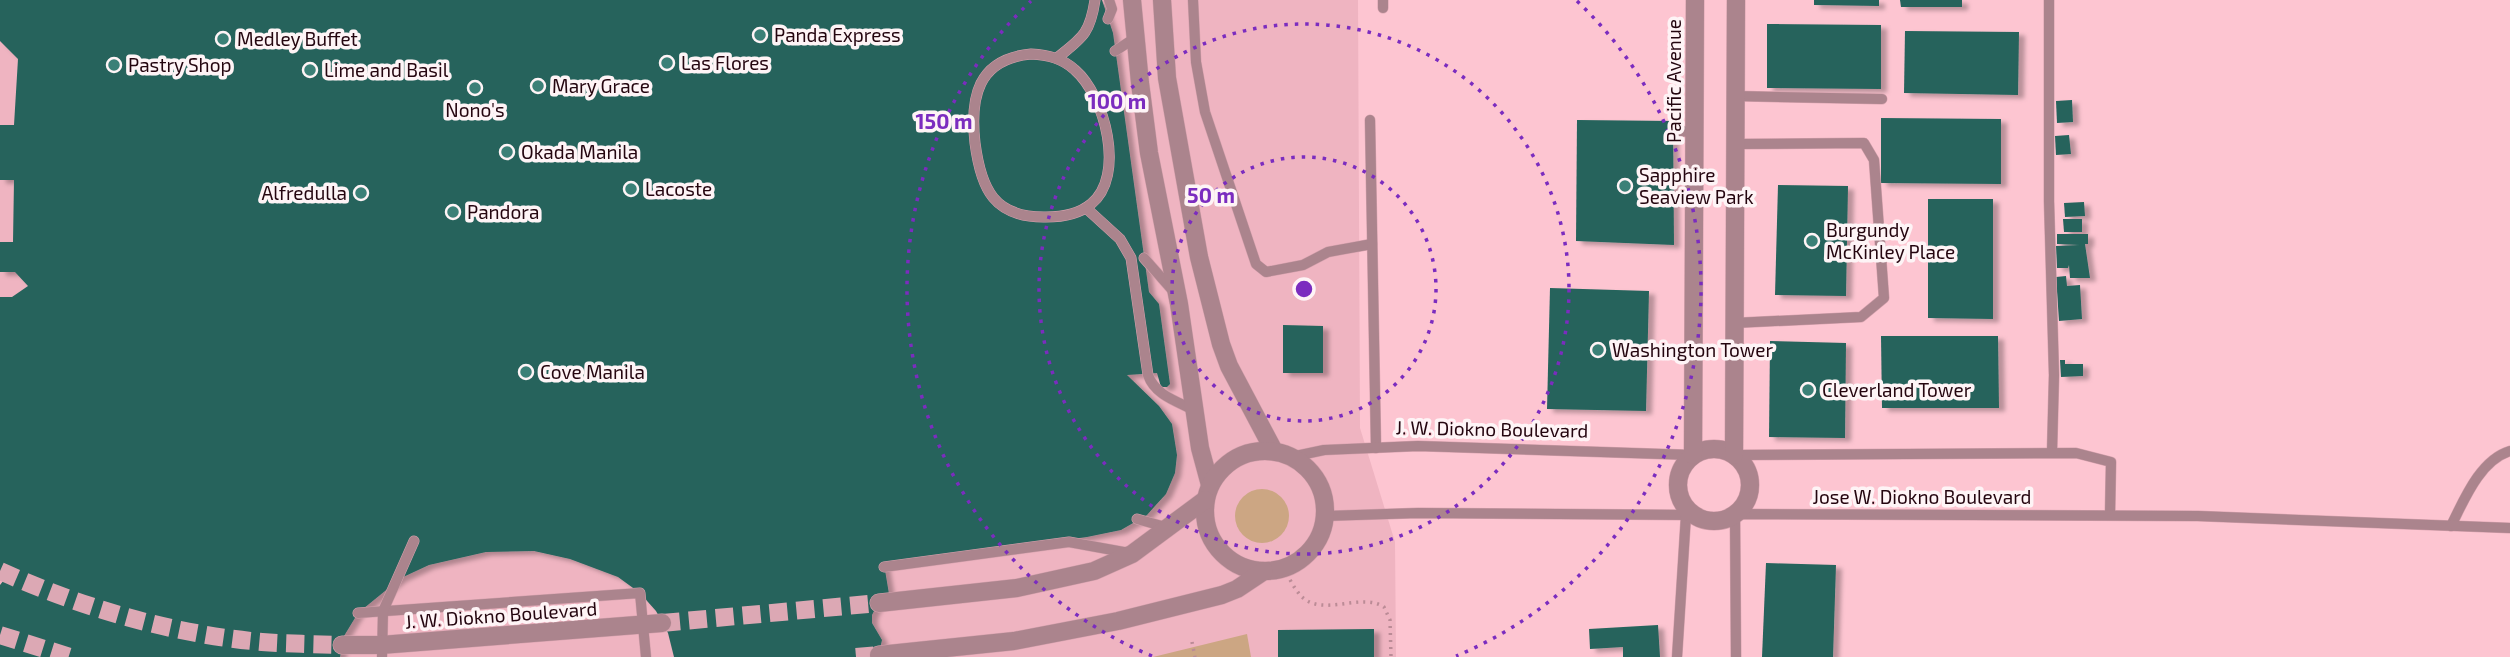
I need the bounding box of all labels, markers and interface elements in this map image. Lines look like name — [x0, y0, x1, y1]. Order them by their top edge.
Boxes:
street label: Pacific Avenue — [1662, 19, 1685, 143]
place label: Panda Express — [774, 23, 901, 46]
place label: Medley Buffet — [237, 27, 358, 50]
marker: Panda Express — [752, 27, 768, 43]
marker: Medley Buffet — [215, 31, 231, 47]
place label: Las Flores — [681, 51, 769, 74]
place label: Pastry Shop — [128, 53, 231, 76]
marker: Las Flores — [659, 55, 675, 71]
marker: Pastry Shop — [106, 57, 122, 73]
place label: Lime and Basil — [324, 58, 449, 81]
marker: Lime and Basil — [302, 62, 318, 78]
place label: Mary Grace — [552, 74, 650, 97]
marker: Mary Grace — [530, 78, 546, 94]
marker: Nono's — [467, 80, 483, 96]
text: 100 m — [1088, 88, 1146, 113]
place label: Nono's — [445, 98, 505, 121]
text: 150 m — [916, 108, 972, 133]
place label: Okada Manila — [521, 140, 638, 163]
marker: Okada Manila — [499, 144, 515, 160]
place label: Sapphire Seaview Park — [1639, 163, 1754, 208]
place label: Lacoste — [645, 177, 712, 200]
marker: Sapphire Seaview Park — [1617, 178, 1633, 194]
place label: Alfredulla — [261, 181, 347, 204]
marker: Lacoste — [623, 181, 639, 197]
text: 50 m — [1187, 182, 1235, 207]
marker: Alfredulla — [353, 185, 369, 201]
place label: Pandora — [467, 200, 539, 223]
marker: Pandora — [445, 204, 461, 220]
place label: Burgundy McKinley Place — [1826, 218, 1955, 263]
marker: Burgundy McKinley Place — [1804, 233, 1820, 249]
centre of rings — [1292, 277, 1316, 301]
place label: Washington Tower — [1612, 338, 1774, 361]
marker: Washington Tower — [1590, 342, 1606, 358]
place label: Cove Manila — [540, 360, 645, 383]
marker: Cove Manila — [518, 364, 534, 380]
place label: Cleverland Tower — [1822, 378, 1972, 401]
marker: Cleverland Tower — [1800, 382, 1816, 398]
street label: J. W. Diokno Boulevard — [1395, 415, 1589, 442]
street label: Jose W. Diokno Boulevard — [1813, 485, 2031, 508]
street label: J. W. Diokno Boulevard — [404, 596, 598, 633]

